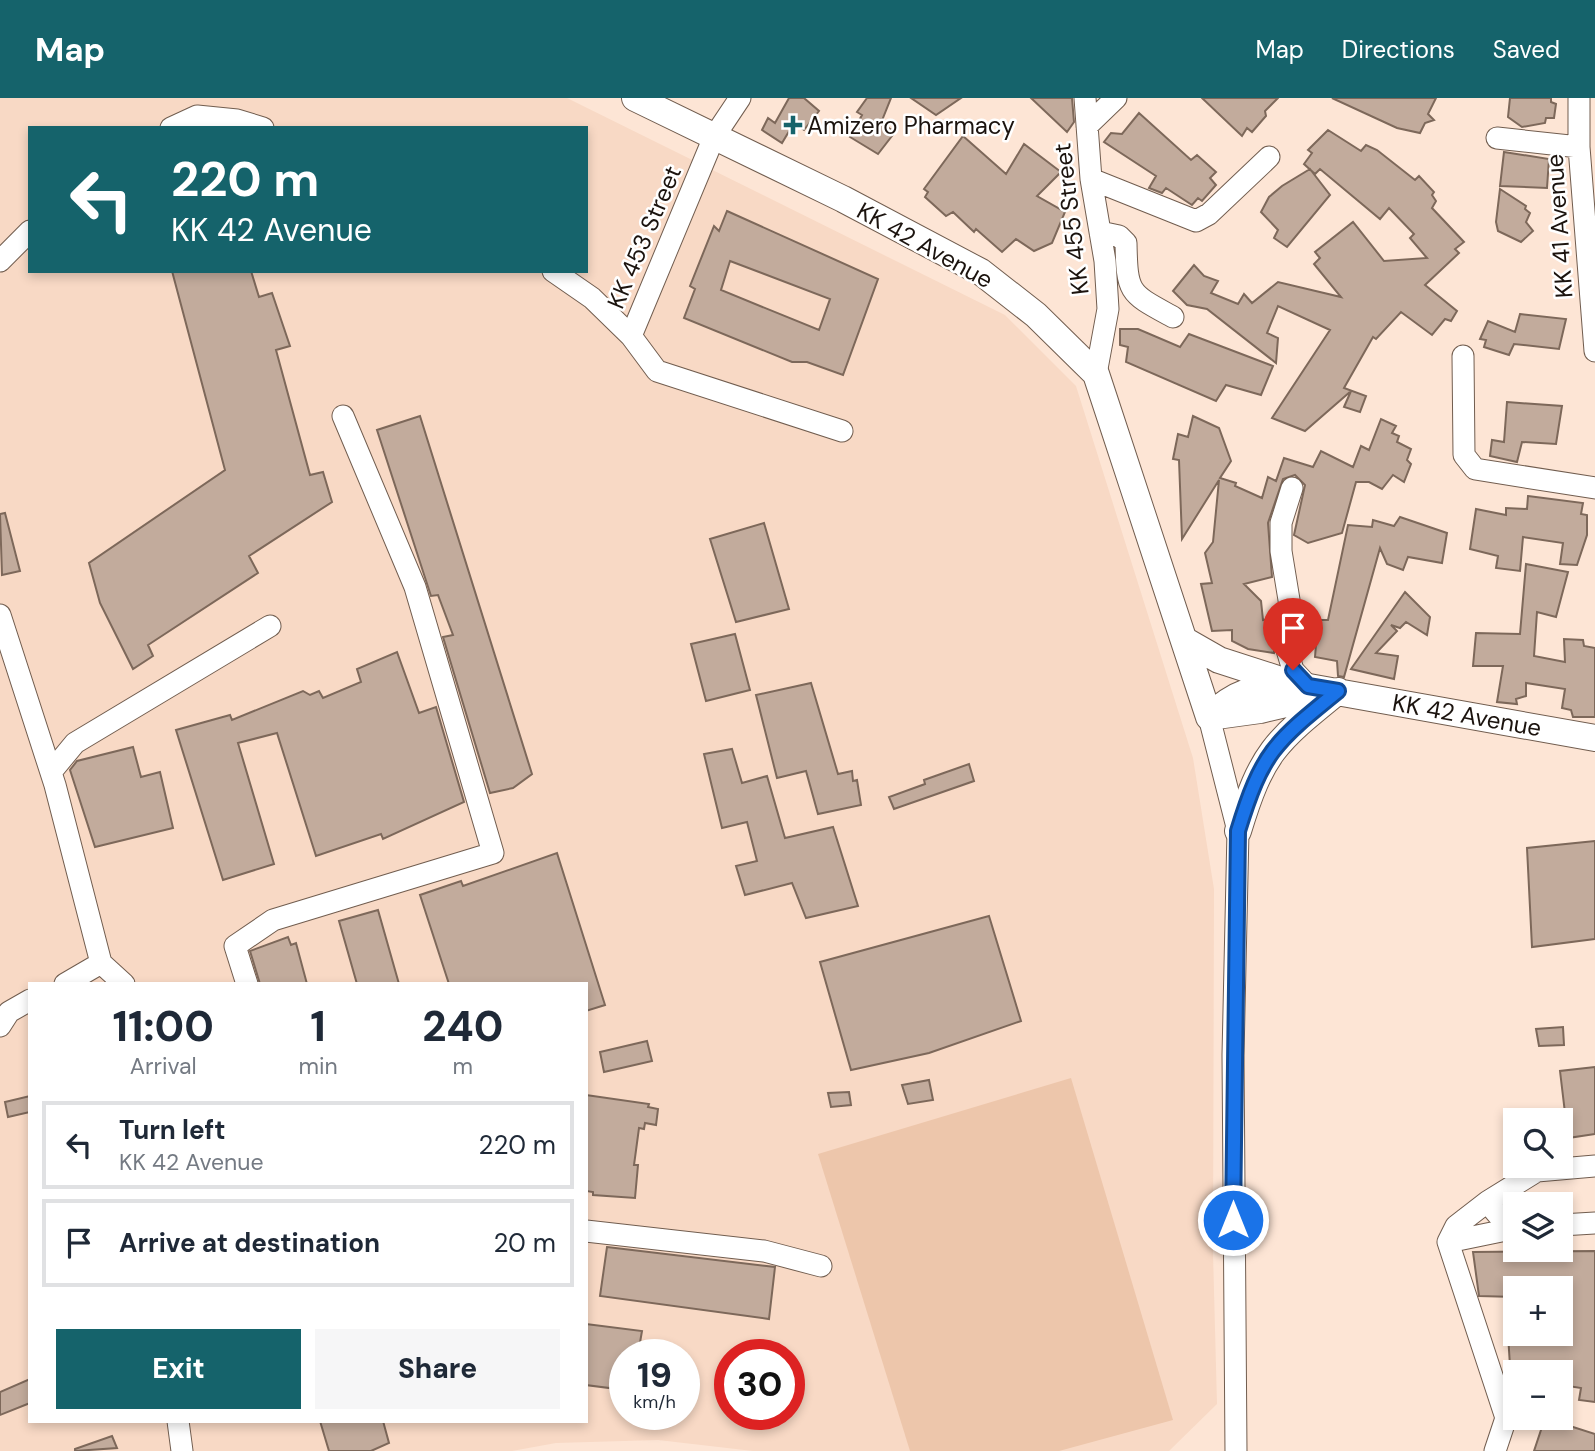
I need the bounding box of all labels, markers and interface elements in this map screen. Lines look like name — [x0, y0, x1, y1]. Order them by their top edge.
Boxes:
text: Map — [35, 28, 105, 71]
text: Map — [1256, 34, 1304, 65]
text: Directions — [1342, 34, 1455, 65]
text: Saved — [1493, 34, 1560, 65]
place label: Amizero Pharmacy — [807, 110, 1015, 141]
marker: Amizero Pharmacy — [785, 117, 801, 133]
street label: KK 455 Street — [1046, 141, 1096, 297]
text: 220 m — [171, 147, 319, 211]
street label: KK 41 Avenue — [1539, 153, 1579, 299]
icon: left — [56, 154, 147, 245]
street label: KK 453 Street — [600, 161, 688, 313]
street label: KK 42 Avenue — [852, 195, 998, 295]
text: KK 42 Avenue — [171, 209, 372, 251]
pin — [1263, 598, 1323, 670]
icon: arrive — [1274, 609, 1312, 647]
street label: KK 42 Avenue — [1390, 687, 1544, 743]
text: 11:00 — [113, 999, 214, 1054]
text: 1 — [310, 999, 326, 1054]
text: 240 — [422, 999, 503, 1054]
text: Arrival — [130, 1051, 197, 1081]
text: min — [298, 1051, 338, 1081]
text: m — [453, 1051, 473, 1081]
map controls — [1503, 1108, 1573, 1430]
button: search — [1503, 1108, 1573, 1178]
text: Turn left — [119, 1113, 226, 1147]
icon: left — [60, 1126, 98, 1164]
text: 220 m — [478, 1128, 556, 1162]
text: KK 42 Avenue — [119, 1147, 263, 1177]
position arrow — [1196, 1183, 1270, 1257]
button: layers — [1503, 1192, 1573, 1262]
icon: arrive — [60, 1224, 98, 1262]
text: Arrive at destination — [119, 1226, 380, 1260]
text: 20 m — [493, 1226, 556, 1260]
button: + — [1503, 1276, 1573, 1346]
button: Exit — [56, 1329, 301, 1409]
button: Share — [315, 1329, 560, 1409]
speed limit sign: 30 — [714, 1339, 805, 1430]
text: 19 — [637, 1352, 672, 1398]
button: − — [1503, 1360, 1573, 1430]
text: km/h — [633, 1390, 676, 1414]

